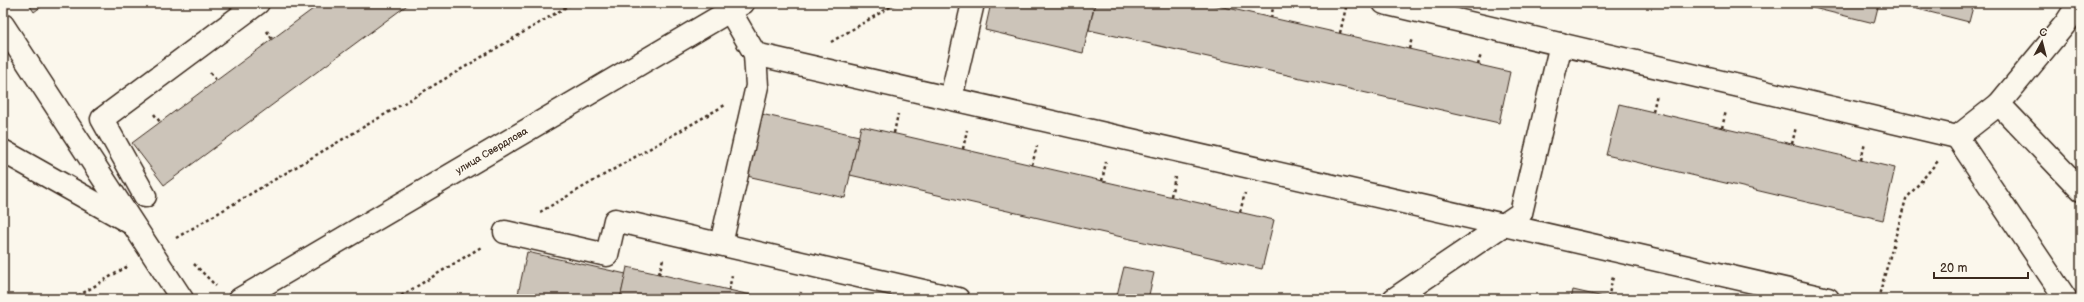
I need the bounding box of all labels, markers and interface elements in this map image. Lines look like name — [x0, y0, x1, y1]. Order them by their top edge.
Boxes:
north arrow — [2022, 22, 2062, 62]
text: С — [2039, 26, 2048, 40]
street label: улица Свердлова — [453, 125, 530, 177]
scale bar — [1934, 254, 2028, 280]
text: 20 m — [1940, 261, 1967, 276]

